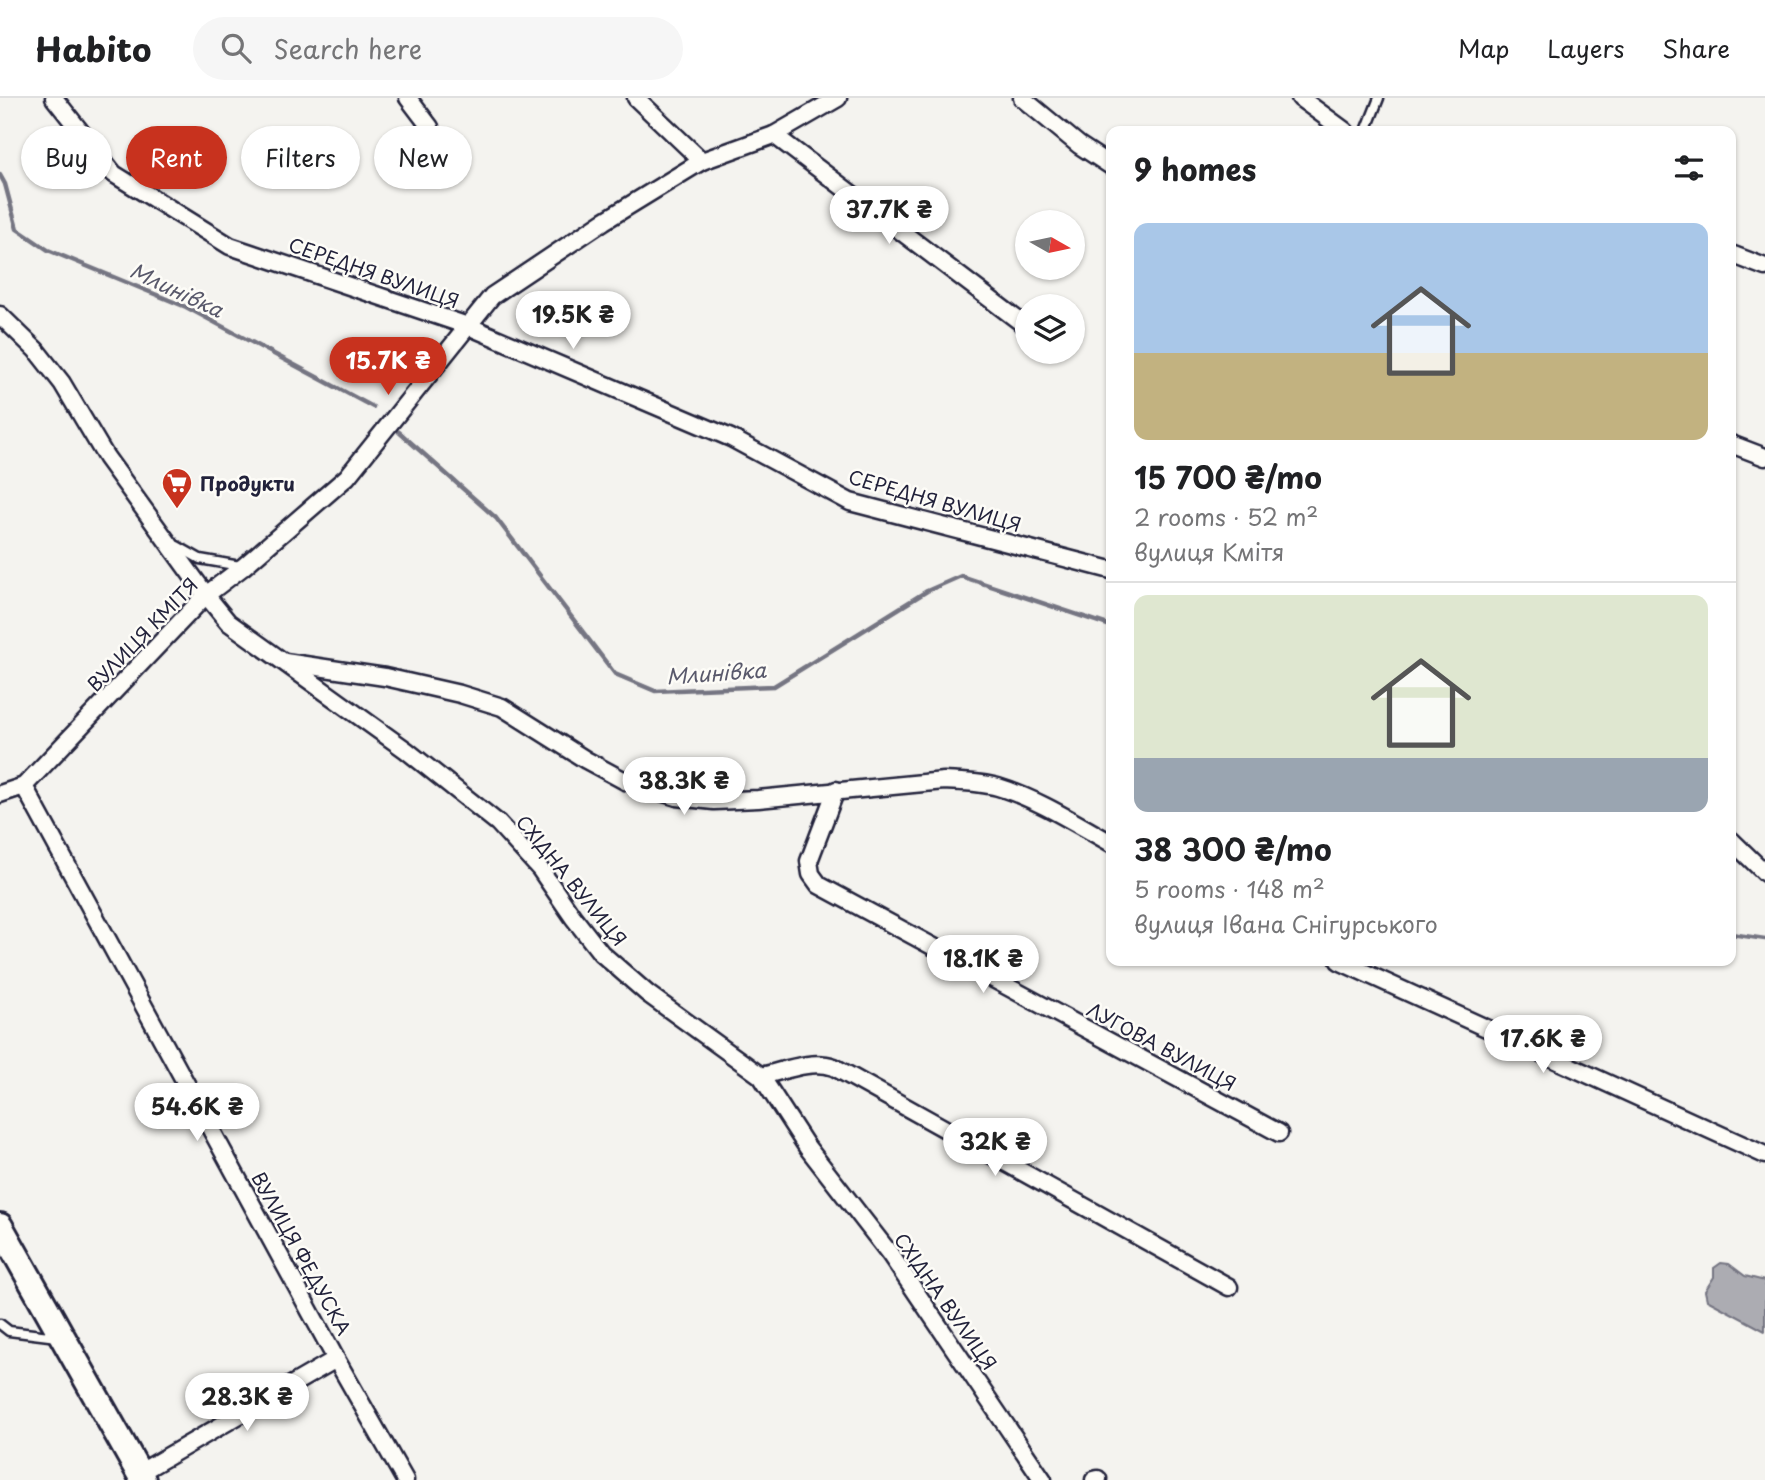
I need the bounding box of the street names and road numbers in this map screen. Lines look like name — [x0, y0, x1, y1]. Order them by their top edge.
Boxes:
street label: СЕРЕДНЯ ВУЛИЦЯ — [285, 230, 463, 314]
street label: СЕРЕДНЯ ВУЛИЦЯ — [845, 462, 1025, 538]
street label: ВУЛИЦЯ КМІТЯ — [80, 571, 204, 697]
street label: СХІДНА ВУЛИЦЯ — [510, 808, 634, 952]
street label: ЛУГОВА ВУЛИЦЯ — [1083, 995, 1241, 1097]
street label: ВУЛИЦЯ ФЕДУСКА — [245, 1166, 359, 1340]
street label: СХІДНА ВУЛИЦЯ — [888, 1227, 1004, 1375]

